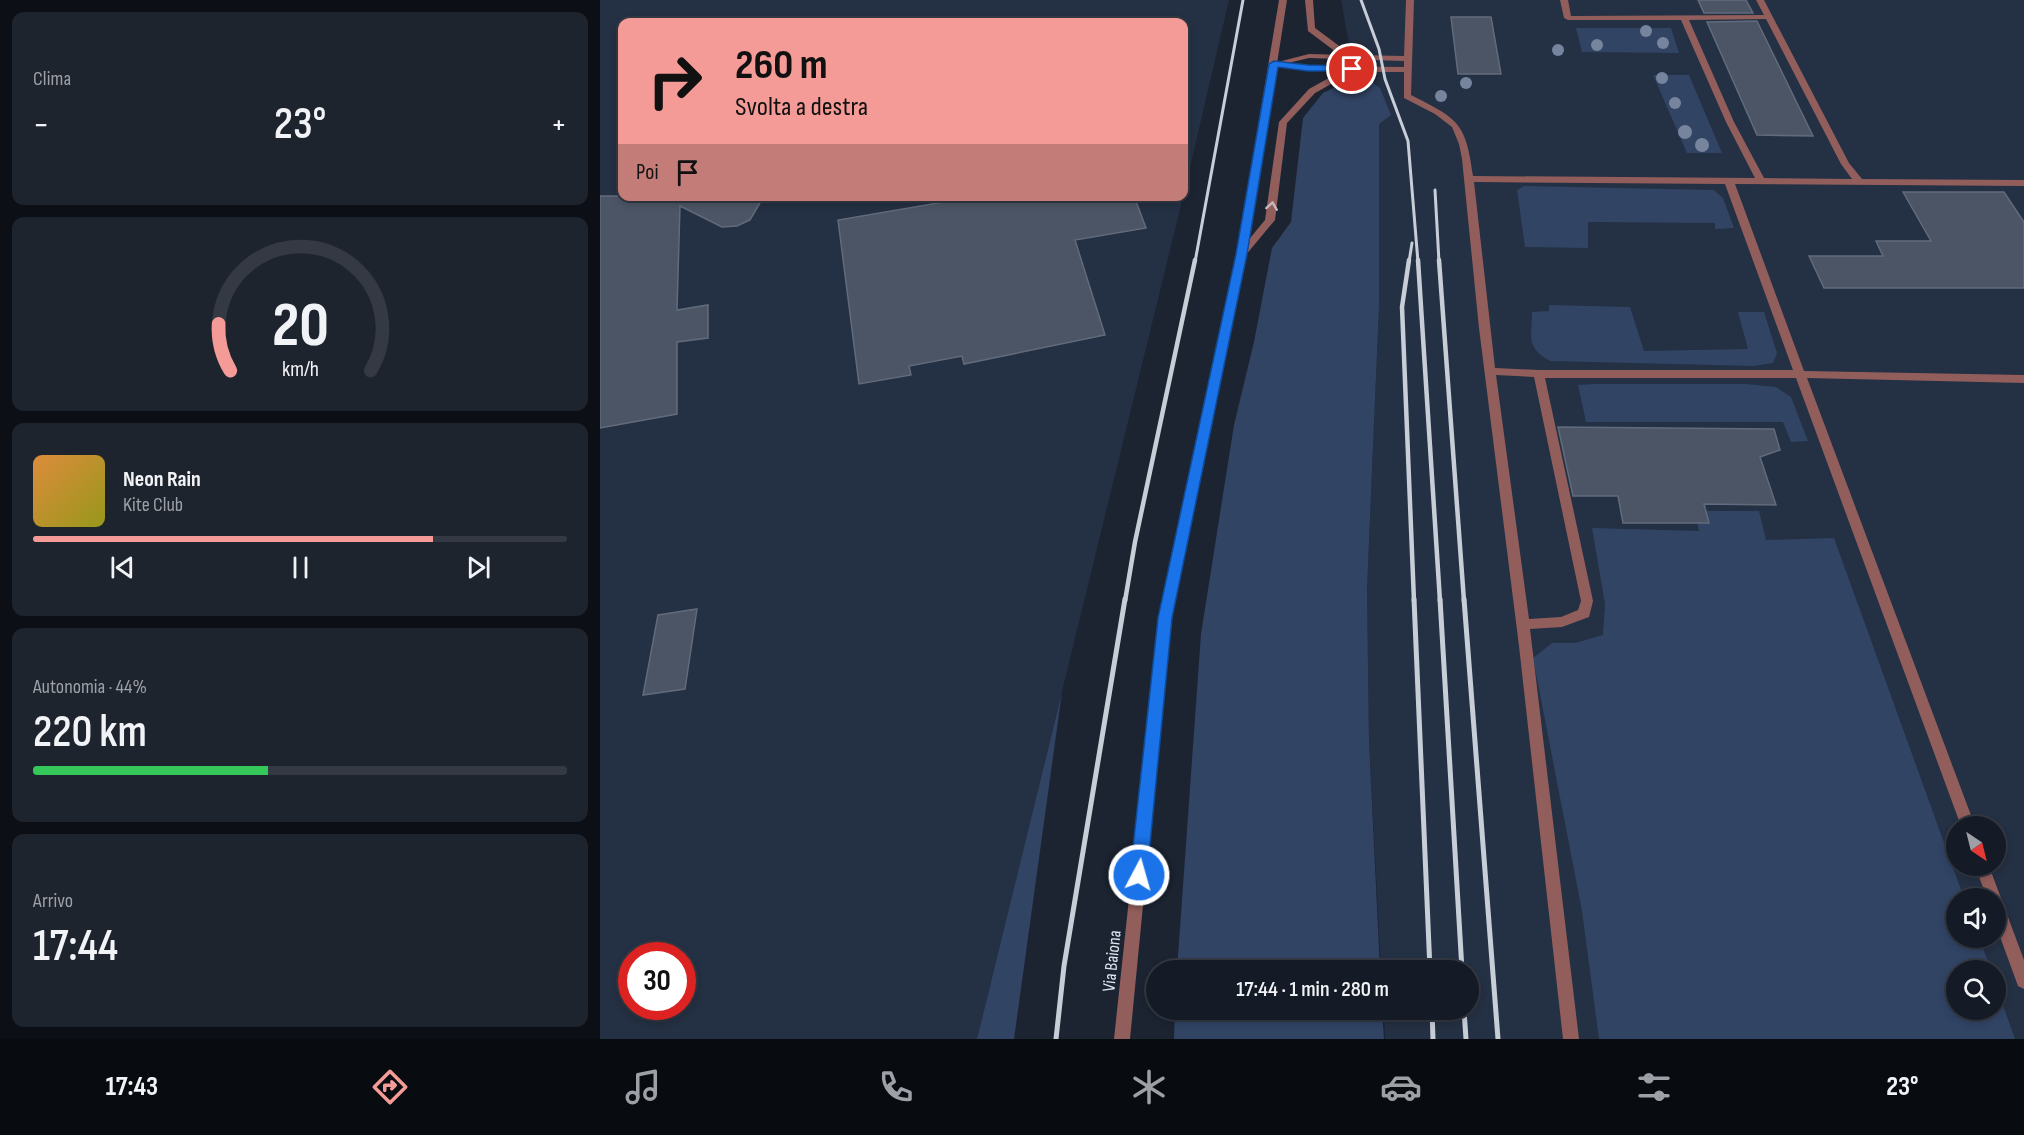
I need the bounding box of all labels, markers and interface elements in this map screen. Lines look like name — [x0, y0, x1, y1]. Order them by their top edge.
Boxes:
text: 260 m — [735, 40, 828, 91]
icon: right — [636, 42, 714, 120]
pin — [1326, 43, 1377, 94]
icon: arrive — [1335, 52, 1368, 85]
text: Clima — [33, 67, 71, 91]
text: Svolta a destra — [735, 91, 868, 123]
text: 23° — [274, 97, 326, 152]
text: − — [33, 105, 49, 145]
text: + — [551, 105, 567, 145]
icon: arrive — [671, 156, 704, 189]
text: Poi — [636, 159, 659, 186]
one-way arrow — [1266, 202, 1278, 211]
text: 20 — [271, 289, 329, 364]
text: km/h — [281, 358, 319, 383]
text: Neon Rain — [123, 466, 201, 493]
text: Kite Club — [123, 493, 183, 517]
icon: previous — [106, 551, 139, 584]
icon: pause — [284, 551, 317, 584]
icon: next — [462, 551, 495, 584]
text: Autonomia · 44% — [33, 675, 147, 699]
text: 220 km — [33, 705, 147, 760]
north arrow — [1946, 816, 2006, 876]
map controls — [1946, 816, 2006, 1020]
position arrow — [1107, 843, 1171, 907]
button: sound — [1946, 888, 2006, 948]
text: Arrivo — [33, 889, 73, 913]
text: 17:44 — [33, 919, 118, 974]
street label: Via Baiona — [1098, 929, 1126, 993]
speed limit sign: 30 — [618, 942, 696, 1020]
button: search — [1946, 960, 2006, 1020]
text: 17:44 · 1 min · 280 m — [1236, 976, 1389, 1003]
icon: directions — [369, 1066, 411, 1108]
icon: music — [622, 1066, 664, 1108]
icon: phone — [875, 1066, 917, 1108]
icon: climate — [1128, 1066, 1170, 1108]
icon: car — [1380, 1066, 1422, 1108]
icon: filters — [1633, 1066, 1675, 1108]
text: 17:43 — [105, 1071, 158, 1103]
text: 23° — [1886, 1071, 1919, 1103]

